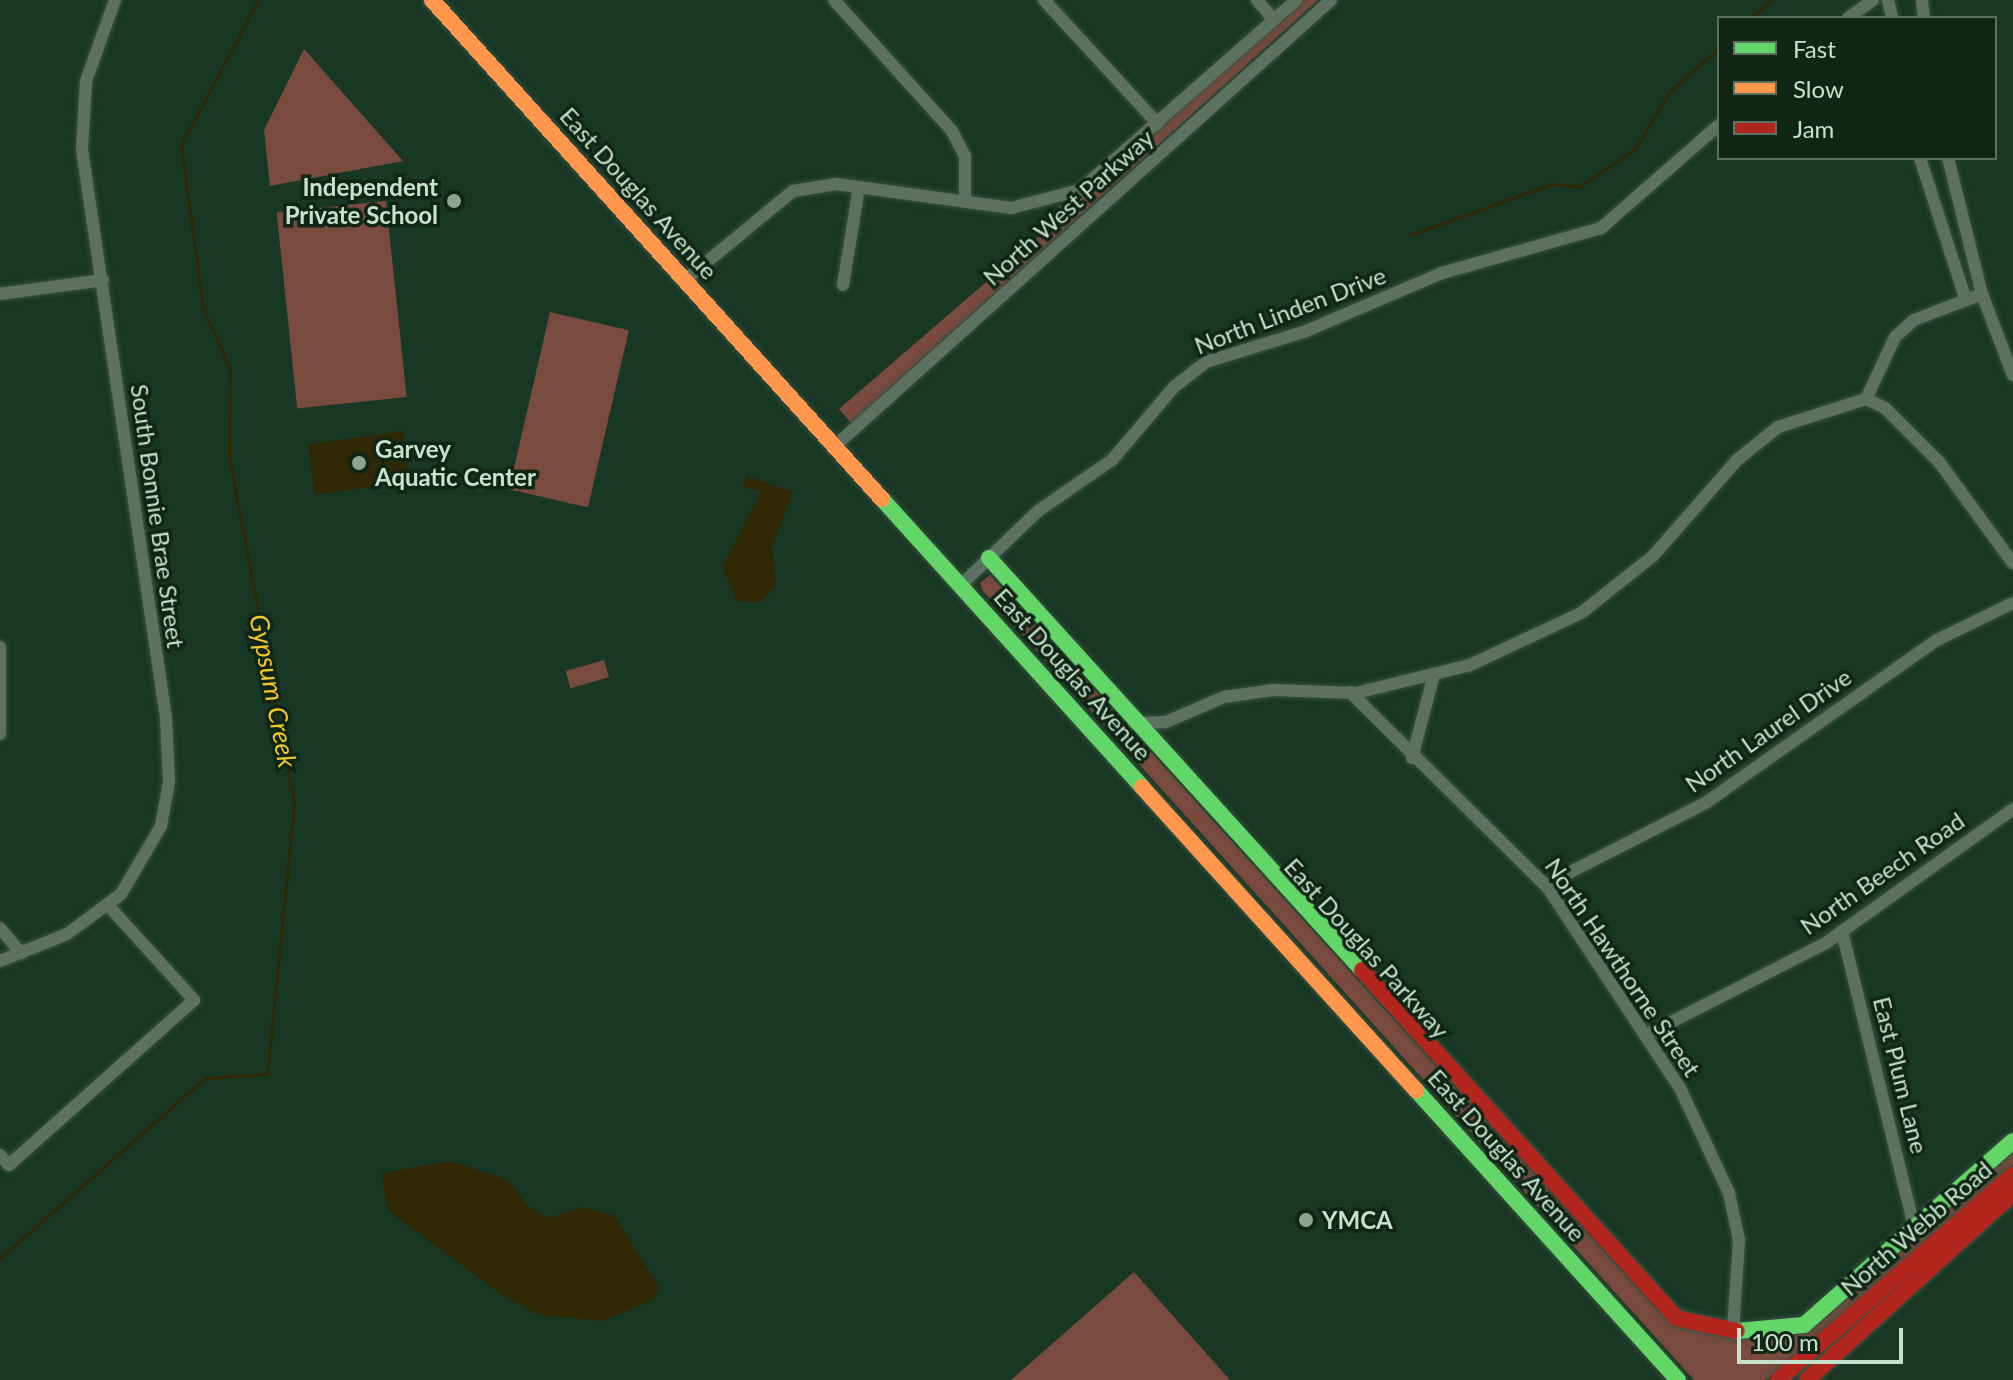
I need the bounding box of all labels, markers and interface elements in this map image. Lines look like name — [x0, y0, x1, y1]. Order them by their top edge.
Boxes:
legend — [1717, 16, 1997, 160]
text: Fast — [1793, 34, 1836, 63]
text: Slow — [1793, 74, 1844, 103]
street label: East Douglas Avenue — [554, 101, 724, 285]
text: Jam — [1793, 114, 1834, 143]
street label: North West Parkway — [977, 123, 1159, 291]
place label: Independent Private School — [285, 173, 438, 229]
marker: Independent Private School — [445, 192, 463, 210]
street label: North Linden Drive — [1190, 260, 1390, 360]
street label: South Bonnie Brae Street — [125, 382, 191, 650]
place label: Garvey Aquatic Center — [375, 435, 536, 491]
marker: Garvey Aquatic Center — [350, 454, 368, 472]
street label: East Douglas Avenue — [988, 582, 1158, 766]
water label: Gypsum Creek — [243, 612, 303, 770]
street label: North Laurel Drive — [1679, 662, 1857, 798]
street label: North Beech Road — [1795, 806, 1969, 940]
street label: East Douglas Parkway — [1279, 852, 1455, 1044]
street label: North Hawthorne Street — [1539, 852, 1707, 1082]
street label: East Plum Lane — [1868, 994, 1934, 1156]
street label: East Douglas Avenue — [1422, 1063, 1592, 1247]
street label: North Webb Road — [1835, 1155, 1997, 1301]
place label: YMCA — [1322, 1206, 1393, 1234]
marker: YMCA — [1297, 1211, 1315, 1229]
scale bar — [1741, 1312, 1907, 1362]
text: 100 m — [1751, 1327, 1819, 1356]

